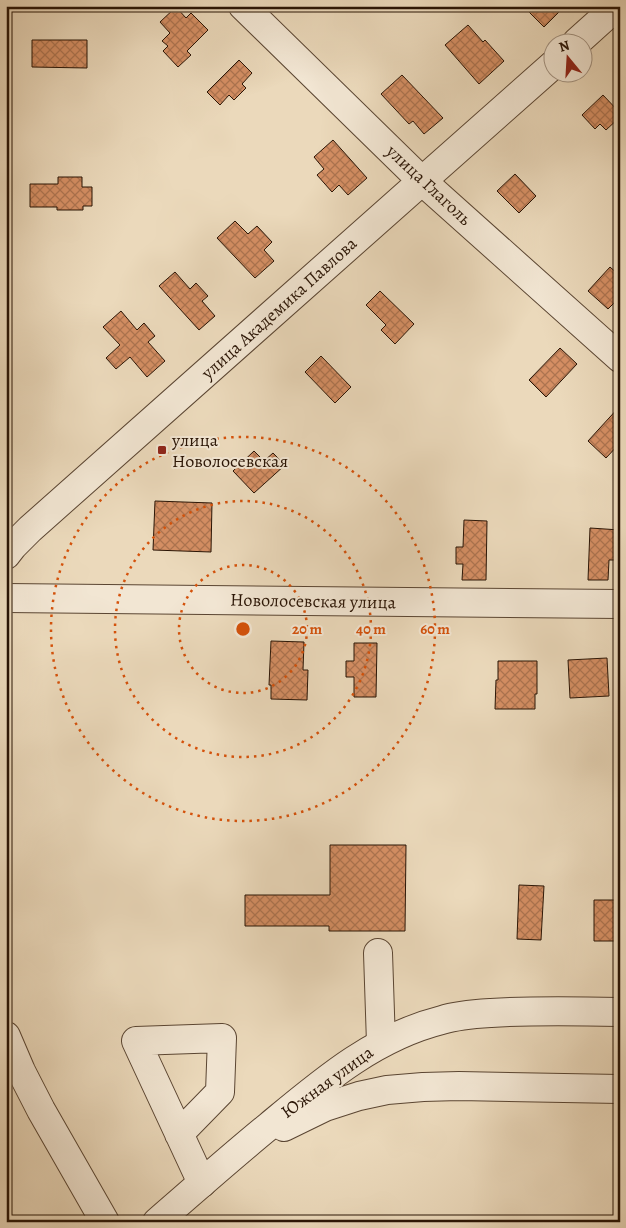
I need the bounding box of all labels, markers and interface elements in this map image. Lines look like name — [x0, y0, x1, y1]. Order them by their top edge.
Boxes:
north arrow — [544, 32, 594, 82]
text: N — [556, 36, 572, 57]
street label: улица Глаголь — [381, 139, 477, 231]
street label: улица Академика Павлова — [195, 231, 362, 385]
place label: улица Новолосевская — [171, 428, 288, 473]
marker: улица Новолосевская — [156, 444, 168, 456]
street label: Новолосевская улица — [230, 588, 397, 614]
text: 20 m — [292, 619, 322, 639]
text: 40 m — [356, 619, 386, 639]
text: 60 m — [420, 619, 450, 639]
centre of rings — [234, 620, 252, 638]
street label: Южная улица — [276, 1040, 379, 1124]

